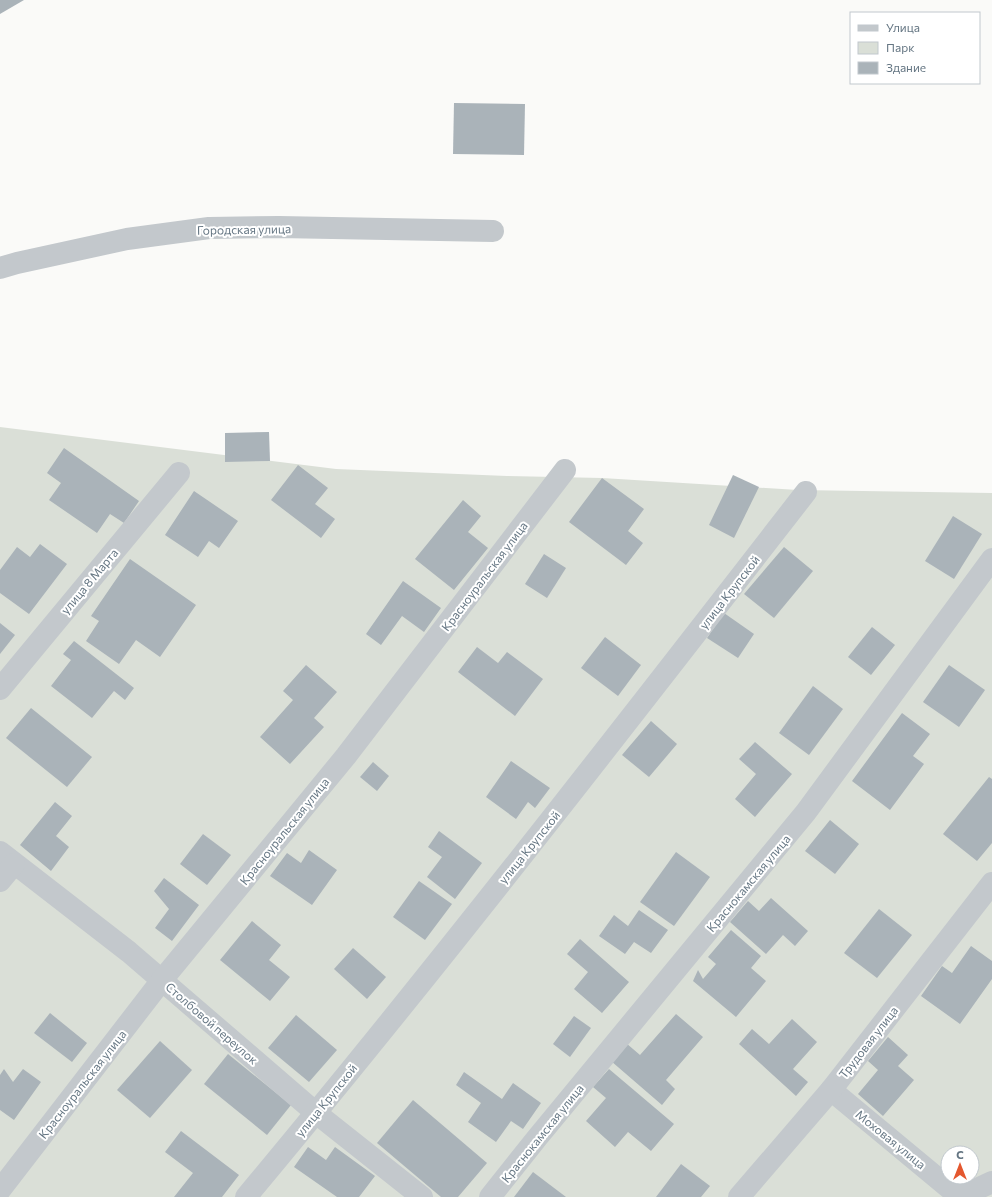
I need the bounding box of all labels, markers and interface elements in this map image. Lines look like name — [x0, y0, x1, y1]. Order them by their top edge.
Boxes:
legend — [850, 12, 980, 84]
text: Улица — [886, 20, 920, 34]
text: Парк — [886, 40, 915, 54]
text: Здание — [886, 60, 926, 74]
street label: Городская улица — [197, 221, 291, 237]
street label: Красноуральская улица — [438, 518, 530, 634]
street label: улица 8 Марта — [58, 545, 120, 617]
street label: улица Крупской — [696, 553, 762, 631]
street label: Красноуральская улица — [237, 775, 331, 887]
street label: улица Крупской — [495, 808, 563, 886]
street label: Краснокамская улица — [703, 832, 793, 934]
street label: Столбовой переулок — [163, 979, 261, 1067]
street label: Трудовая улица — [836, 1003, 900, 1081]
street label: Красноуральская улица — [35, 1027, 129, 1141]
street label: улица Крупской — [292, 1061, 360, 1139]
street label: Краснокамская улица — [498, 1081, 586, 1185]
street label: Моховая улица — [853, 1107, 929, 1171]
north arrow — [940, 1145, 980, 1185]
text: С — [956, 1148, 964, 1161]

